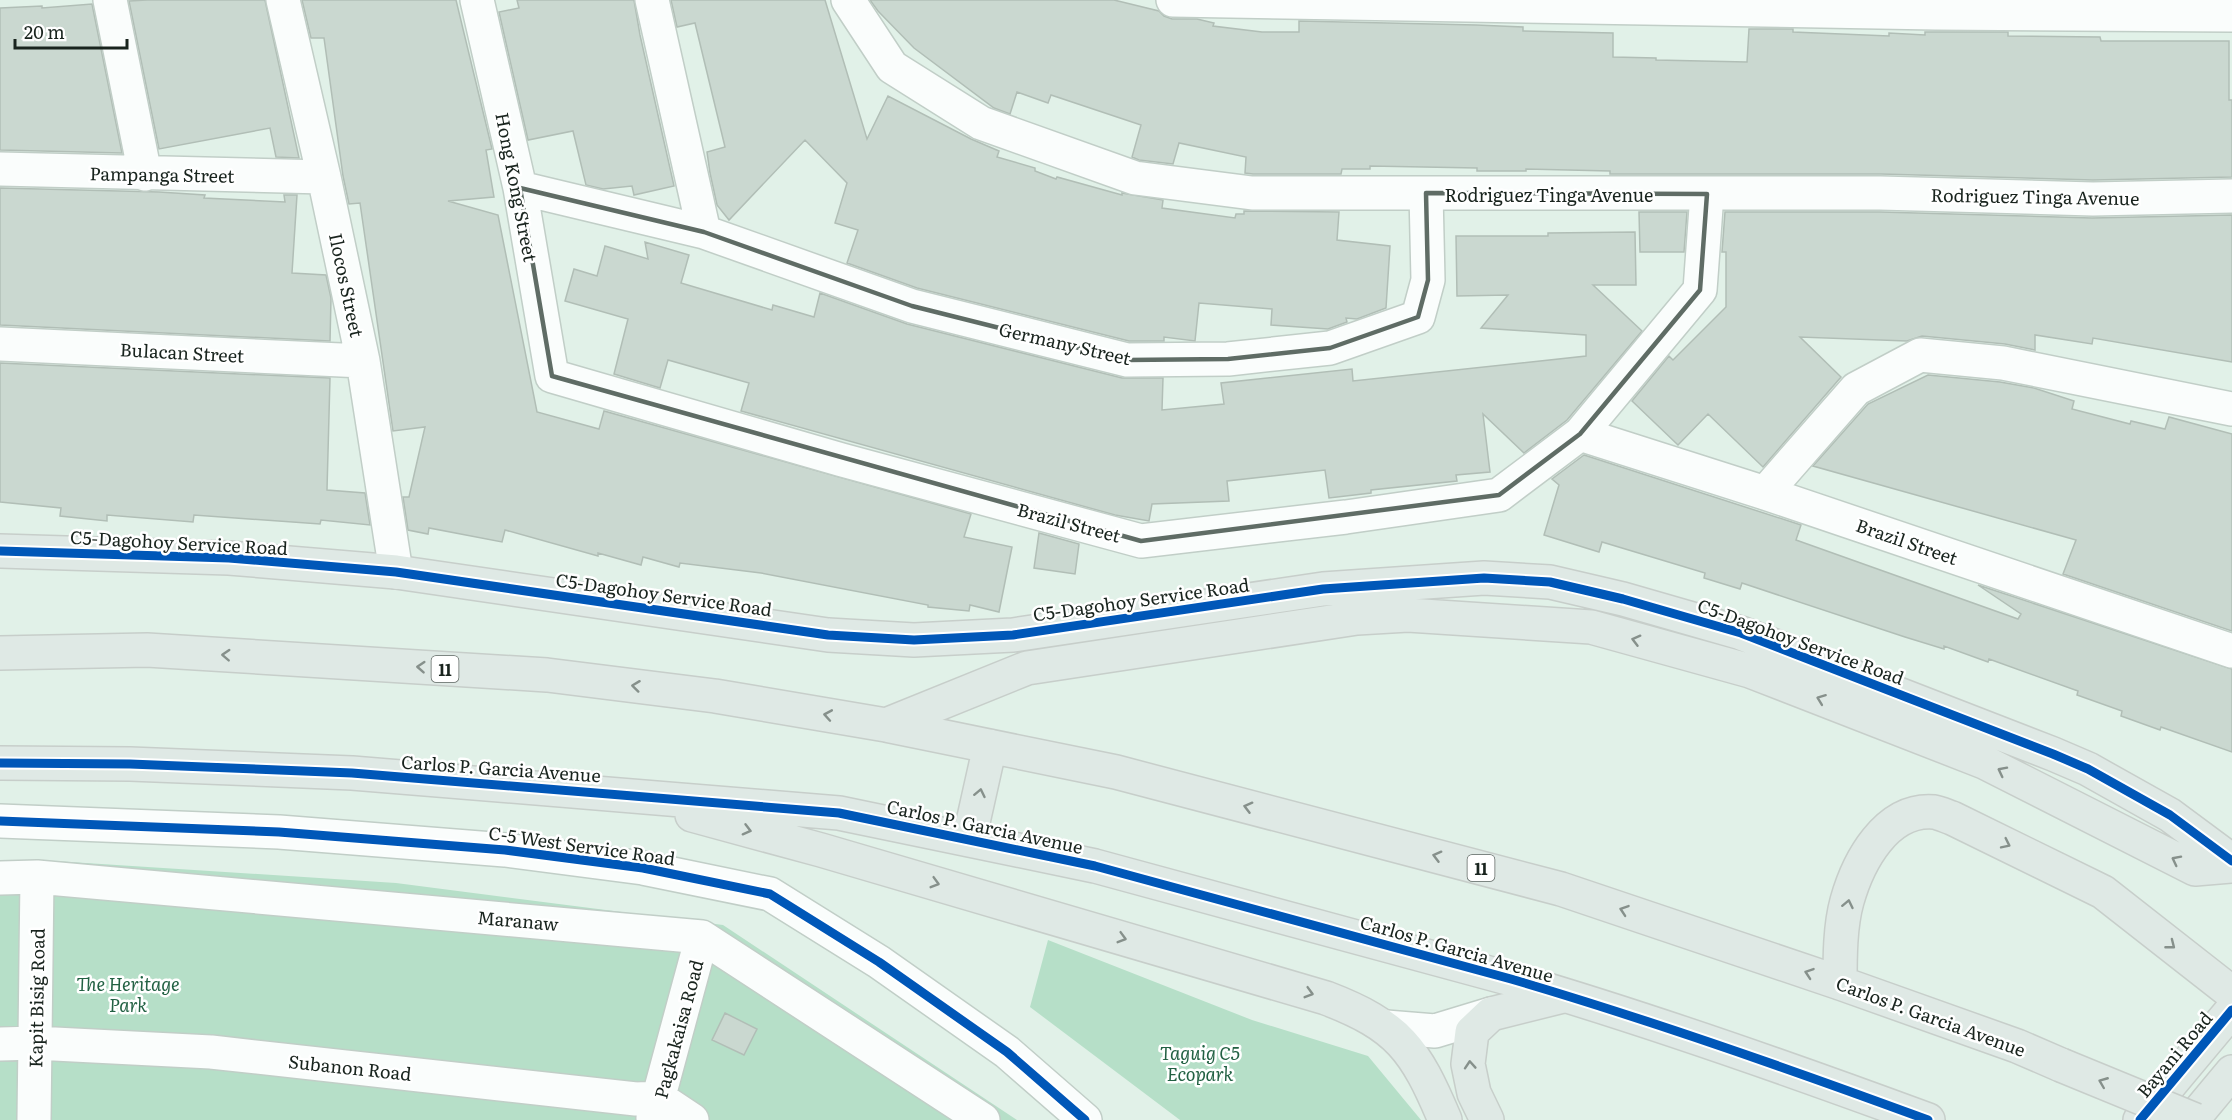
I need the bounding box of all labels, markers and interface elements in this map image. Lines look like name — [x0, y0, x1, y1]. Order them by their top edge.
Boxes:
scale bar — [15, 12, 128, 50]
text: 20 m — [24, 18, 65, 45]
street label: Hong Kong Street — [489, 110, 545, 265]
street label: Pampanga Street — [89, 159, 235, 189]
street label: Rodriguez Tinga Avenue — [1445, 181, 1653, 208]
street label: Rodriguez Tinga Avenue — [1930, 181, 2140, 211]
street label: Ilocos Street — [323, 230, 371, 340]
street label: Germany Street — [996, 315, 1134, 371]
street label: Bulacan Street — [119, 335, 246, 369]
street label: Brazil Street — [1014, 495, 1124, 549]
street label: Brazil Street — [1853, 511, 1962, 571]
street label: C5-Dagohoy Service Road — [69, 523, 289, 561]
street label: C5-Dagohoy Service Road — [554, 565, 774, 623]
street label: C5-Dagohoy Service Road — [1031, 570, 1251, 628]
street label: C5-Dagohoy Service Road — [1694, 591, 1908, 691]
one-way arrow — [1631, 634, 1641, 647]
one-way arrow — [221, 649, 230, 662]
road number: 11 — [432, 656, 458, 682]
one-way arrow — [416, 661, 425, 674]
one-way arrow — [631, 681, 640, 693]
one-way arrow — [1817, 693, 1827, 706]
one-way arrow — [824, 710, 833, 722]
street label: Carlos P. Garcia Avenue — [400, 748, 602, 788]
one-way arrow — [1998, 767, 2009, 779]
one-way arrow — [972, 788, 985, 798]
street label: Carlos P. Garcia Avenue — [884, 792, 1086, 860]
one-way arrow — [1243, 801, 1253, 814]
street label: C-5 West Service Road — [487, 819, 677, 871]
one-way arrow — [742, 823, 752, 836]
one-way arrow — [2000, 837, 2011, 849]
one-way arrow — [1432, 851, 1443, 863]
road number: 11 — [1468, 855, 1494, 881]
one-way arrow — [2172, 856, 2182, 867]
one-way arrow — [929, 876, 940, 888]
one-way arrow — [1840, 899, 1853, 909]
street label: Maranaw — [476, 903, 560, 937]
one-way arrow — [1619, 905, 1630, 917]
street label: Carlos P. Garcia Avenue — [1357, 907, 1557, 989]
street label: Kapit Bisig Road — [21, 928, 51, 1068]
one-way arrow — [1116, 931, 1127, 943]
one-way arrow — [2165, 938, 2176, 949]
street label: Pagkakaisa Road — [646, 957, 710, 1101]
one-way arrow — [1804, 967, 1815, 980]
street label: Carlos P. Garcia Avenue — [1832, 969, 2030, 1063]
park label: The Heritage Park — [76, 970, 180, 1018]
one-way arrow — [1303, 986, 1314, 998]
street label: Bayani Road — [2130, 1005, 2218, 1103]
park label: Taguig C5 Ecopark — [1160, 1039, 1240, 1087]
street label: Subanon Road — [287, 1047, 413, 1087]
one-way arrow — [1463, 1061, 1476, 1070]
one-way arrow — [2098, 1077, 2109, 1089]

